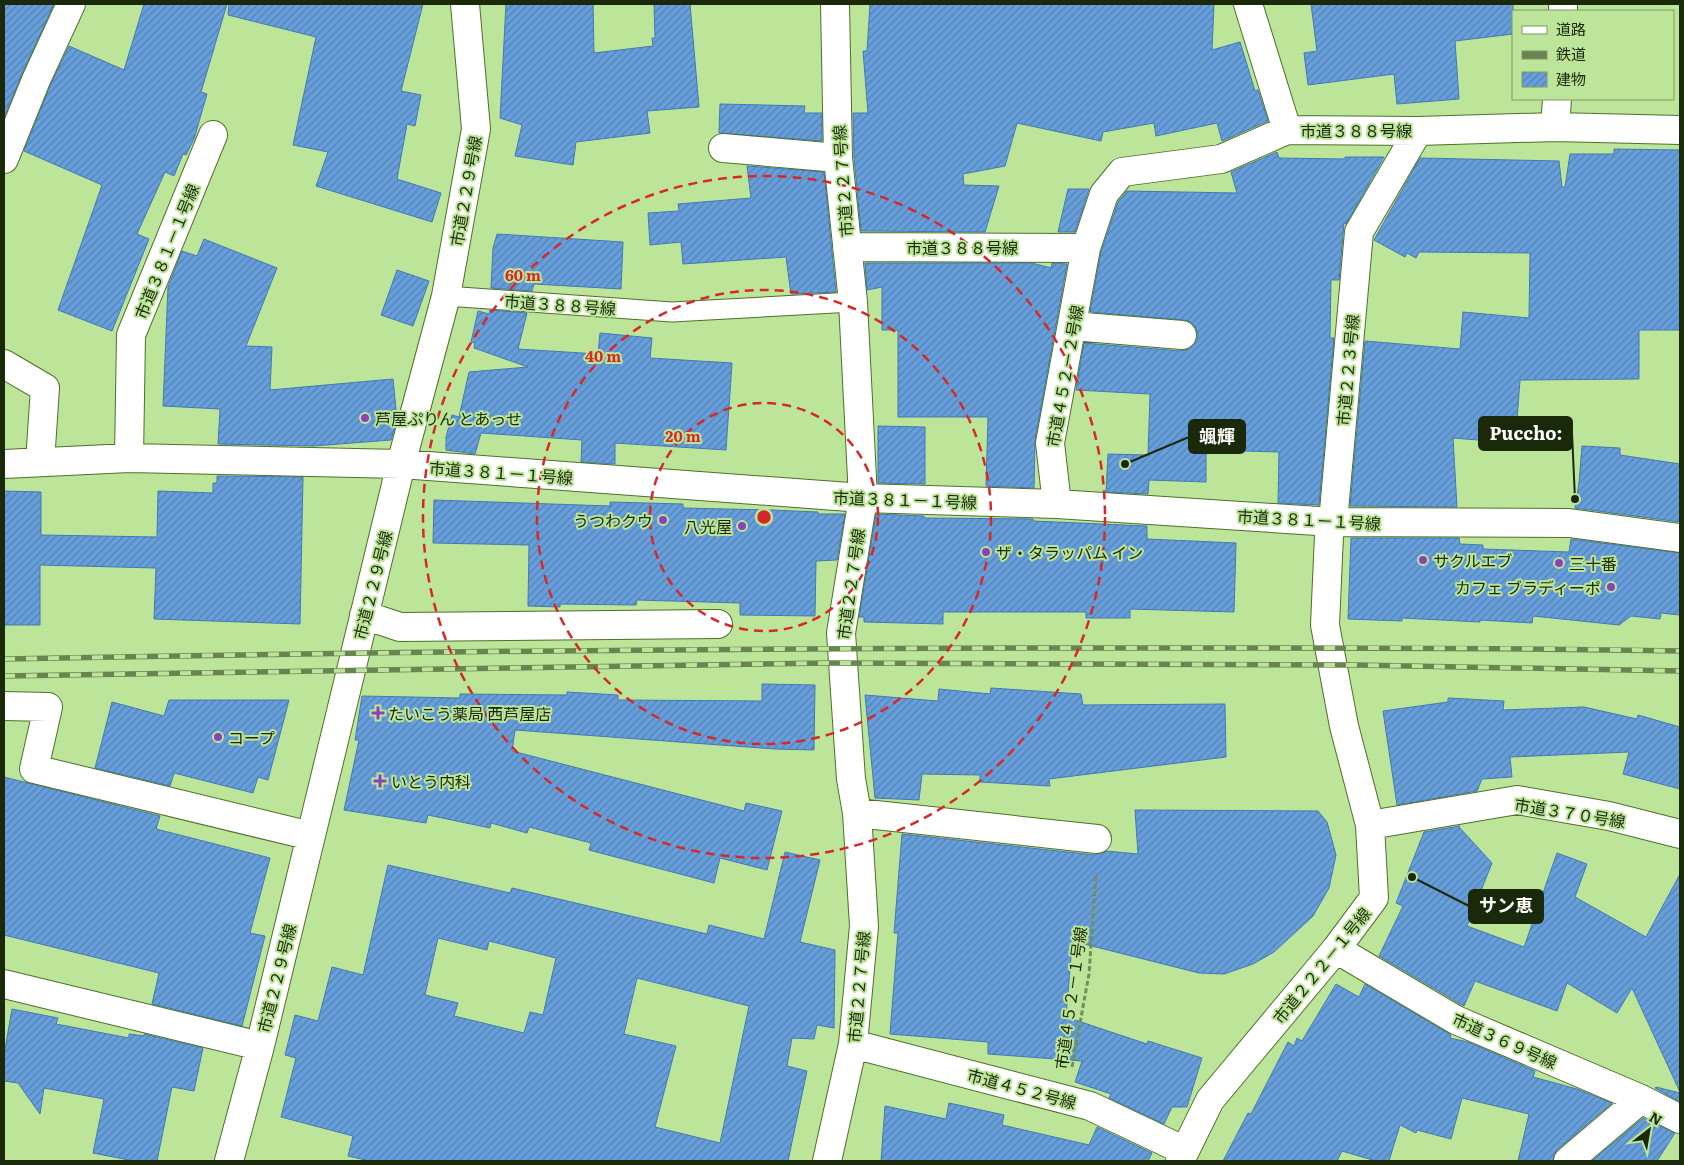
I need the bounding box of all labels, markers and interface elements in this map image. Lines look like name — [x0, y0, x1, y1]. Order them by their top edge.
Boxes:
legend — [1512, 10, 1674, 100]
text: 道路 — [1556, 17, 1586, 40]
text: 鉄道 — [1556, 42, 1586, 65]
text: 建物 — [1556, 67, 1586, 90]
street label: 市道３８８号線 — [1300, 118, 1412, 142]
street label: 市道２２７号線 — [826, 124, 858, 238]
street label: 市道２２９号線 — [443, 134, 487, 248]
street label: 市道３８１－１号線 — [128, 180, 204, 322]
street label: 市道３８８号線 — [906, 235, 1018, 259]
text: 60 m — [505, 263, 541, 286]
street label: 市道３８８号線 — [503, 288, 617, 320]
street label: 市道４５２－２号線 — [1040, 303, 1088, 449]
street label: 市道２２３号線 — [1330, 313, 1364, 427]
text: 40 m — [585, 344, 621, 367]
place label: 芦屋ぷりん とあっせ — [375, 406, 522, 430]
marker: 芦屋ぷりん とあっせ — [359, 412, 371, 424]
callout: Puccho: — [1479, 417, 1572, 450]
text: Puccho: — [1490, 419, 1562, 446]
callout: 颯輝 — [1189, 420, 1245, 453]
text: 颯輝 — [1199, 422, 1235, 449]
text: 20 m — [665, 424, 701, 447]
street label: 市道３８１－１号線 — [428, 455, 574, 489]
street label: 市道３８１－１号線 — [833, 484, 977, 514]
street label: 市道３８１－１号線 — [1236, 503, 1382, 535]
place label: うつわクウ — [573, 508, 653, 532]
centre of rings — [755, 508, 773, 526]
marker: うつわクウ — [657, 514, 669, 526]
place label: 八光屋 — [684, 514, 732, 538]
marker: 八光屋 — [736, 520, 748, 532]
street label: 市道２２７号線 — [830, 527, 870, 641]
street label: 市道２２９号線 — [347, 528, 397, 642]
place label: ザ・タラッパム イン — [996, 540, 1143, 564]
marker: ザ・タラッパム イン — [980, 546, 992, 558]
place label: サクルエブ — [1433, 548, 1513, 572]
place label: 三十番 — [1569, 551, 1617, 575]
marker: サクルエブ — [1417, 554, 1429, 566]
marker: 三十番 — [1553, 557, 1565, 569]
place label: カフェ ブラディーポ — [1455, 575, 1601, 599]
marker: カフェ ブラディーポ — [1605, 581, 1617, 593]
place label: たいこう薬局 西芦屋店 — [388, 701, 551, 725]
marker: たいこう薬局 西芦屋店 — [372, 707, 384, 719]
place label: コープ — [228, 725, 275, 749]
marker: コープ — [212, 731, 224, 743]
place label: いとう内科 — [391, 769, 471, 793]
marker: いとう内科 — [373, 774, 387, 788]
street label: 市道３７０号線 — [1513, 791, 1627, 833]
callout: サン恵 — [1469, 890, 1543, 923]
text: サン恵 — [1479, 891, 1533, 918]
street label: 市道２２２－１号線 — [1266, 901, 1376, 1029]
street label: 市道２２９号線 — [251, 921, 301, 1035]
street label: 市道４５２－１号線 — [1048, 925, 1092, 1071]
street label: 市道２２７号線 — [841, 930, 875, 1044]
street label: 市道３６９号線 — [1449, 1006, 1561, 1074]
street label: 市道４５２号線 — [965, 1062, 1079, 1114]
north arrow — [1624, 1105, 1674, 1155]
text: N — [1646, 1106, 1667, 1130]

